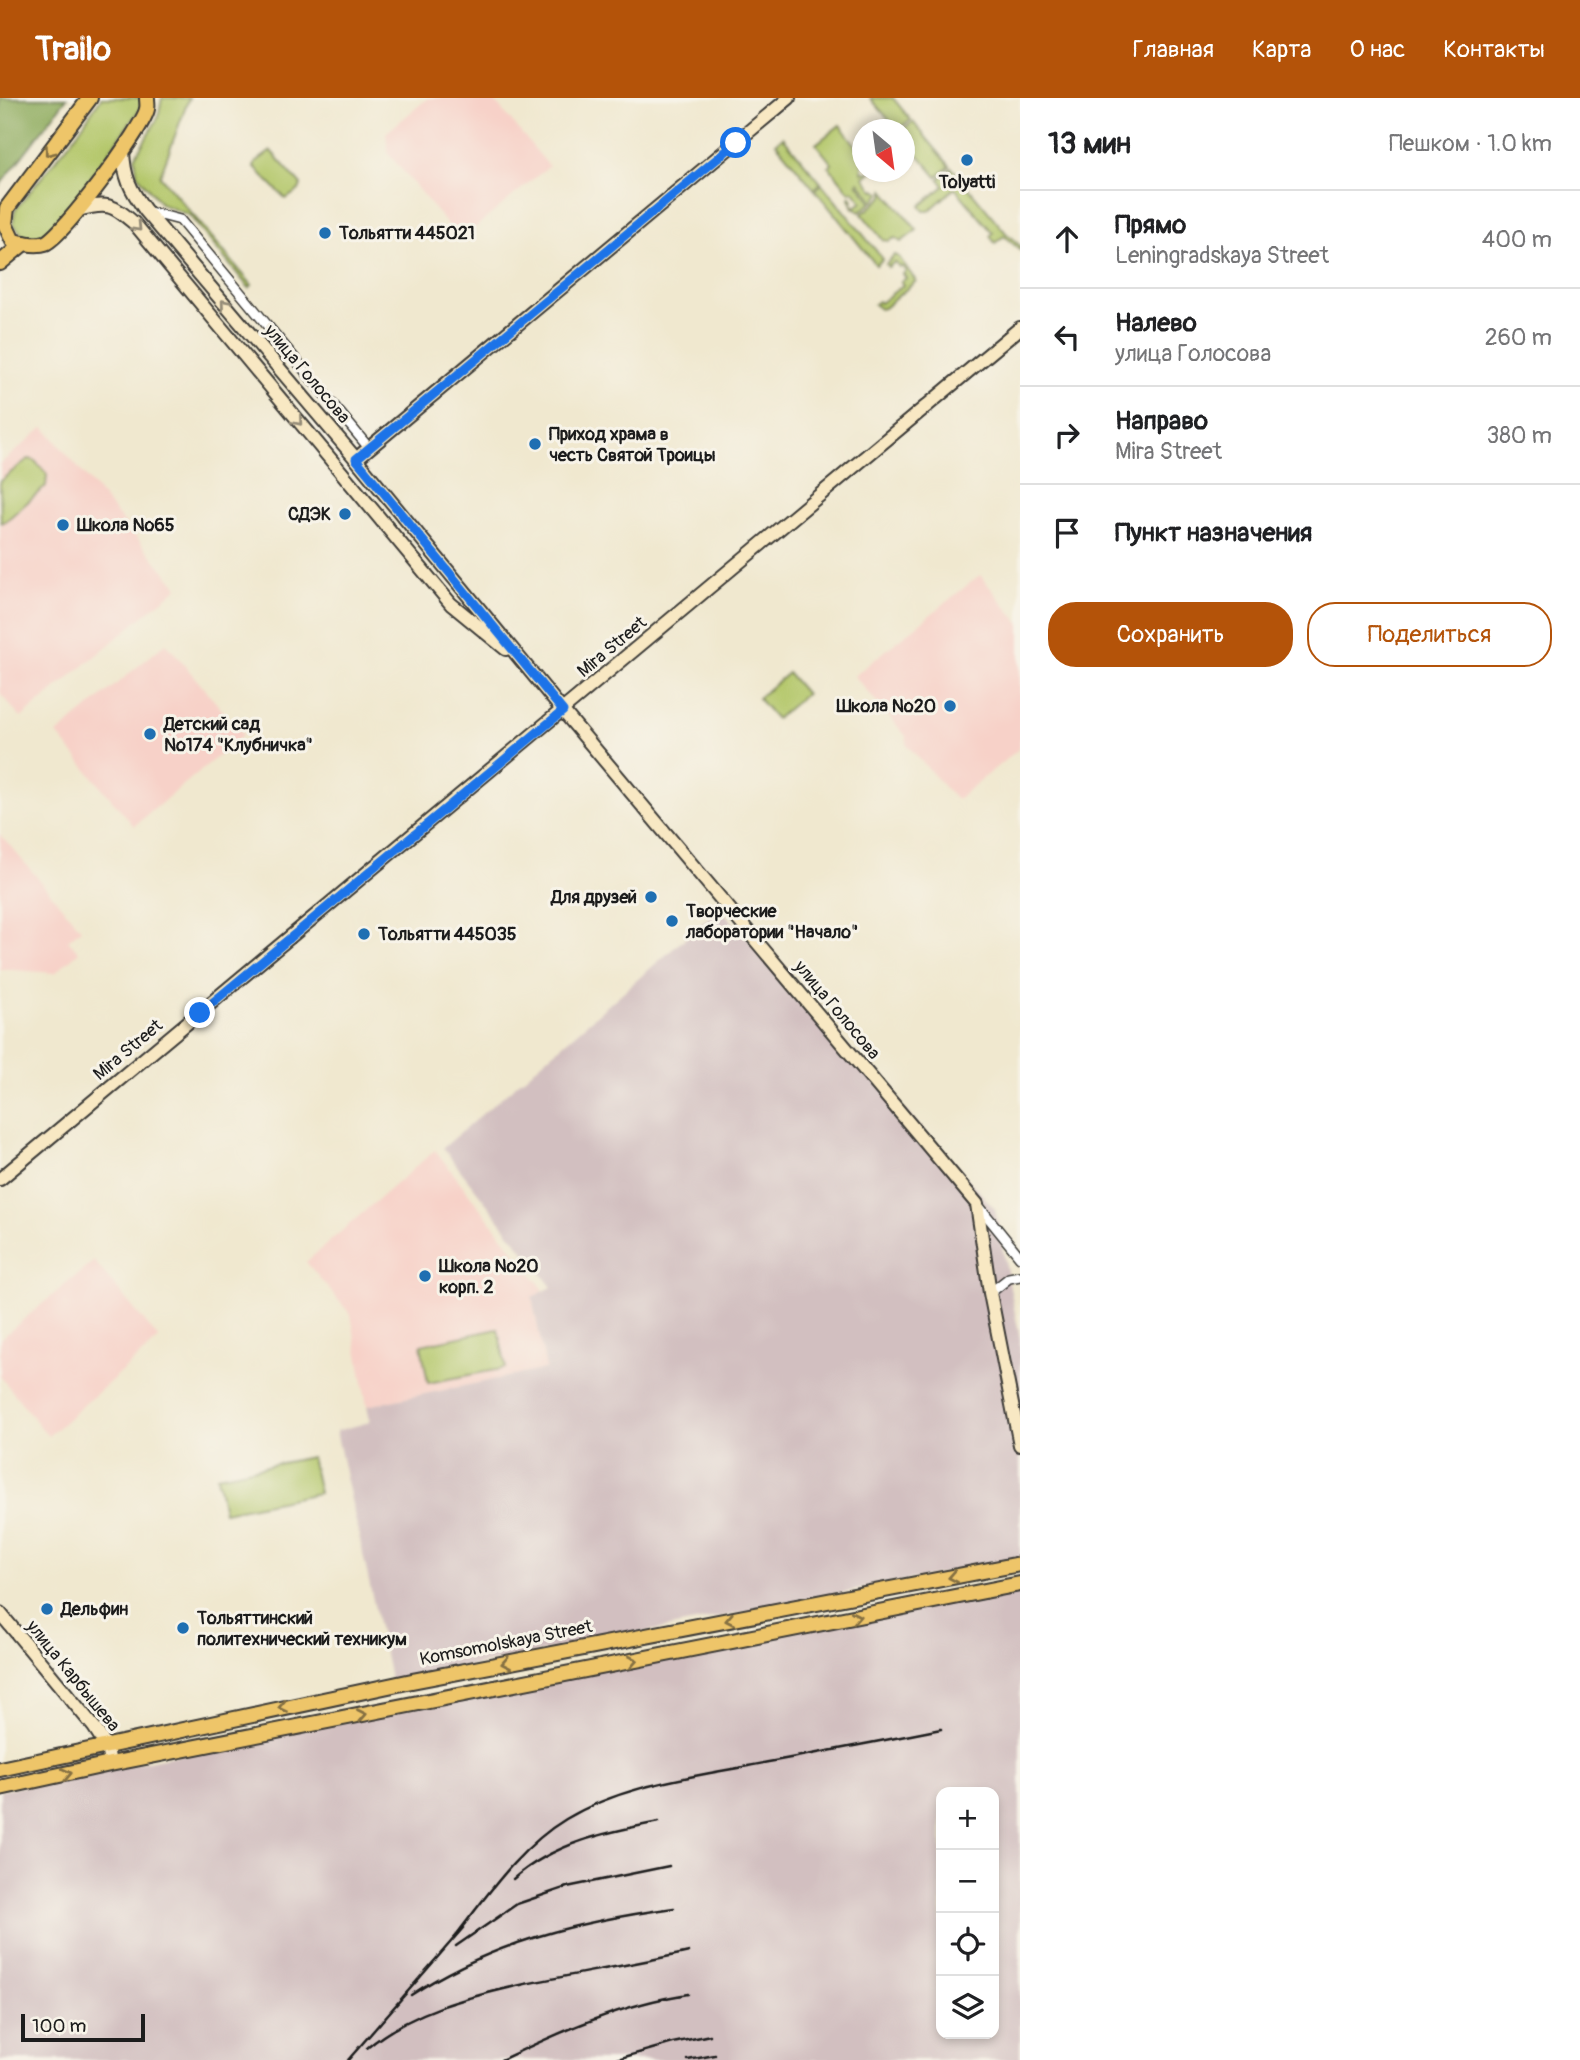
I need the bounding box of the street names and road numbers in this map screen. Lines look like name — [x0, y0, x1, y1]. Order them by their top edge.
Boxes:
street label: улица Голосова — [258, 319, 355, 428]
street label: Mira Street — [573, 611, 652, 683]
street label: улица Голосова — [788, 955, 885, 1064]
street label: Mira Street — [89, 1014, 168, 1086]
street label: улица Карбышева — [20, 1615, 125, 1736]
street label: Komsomolskaya Street — [418, 1615, 595, 1671]

